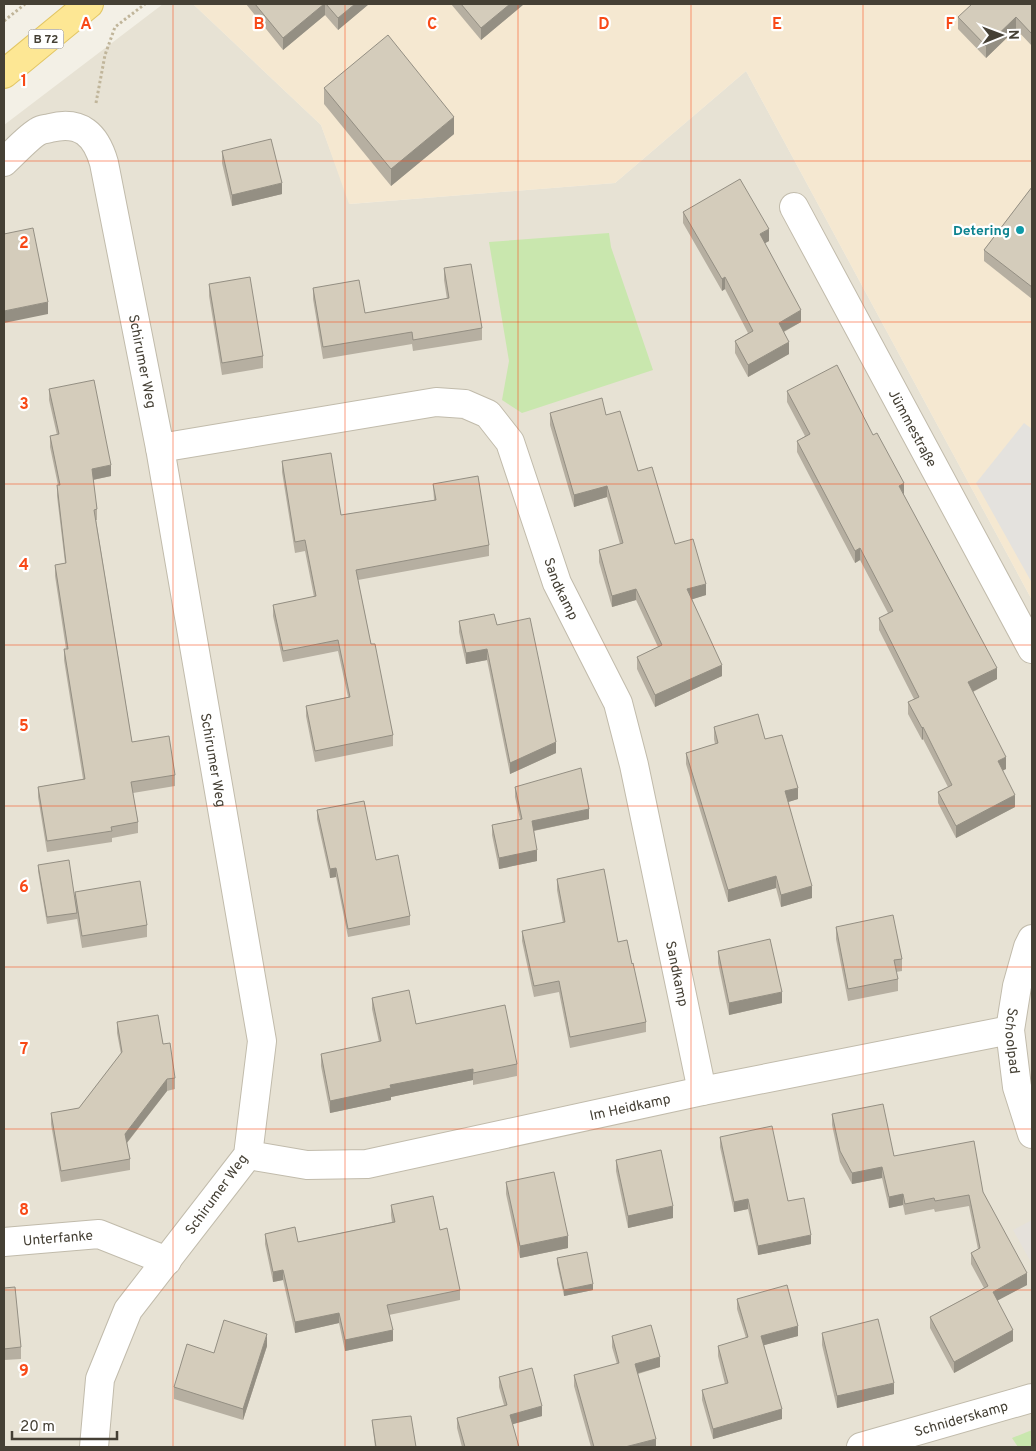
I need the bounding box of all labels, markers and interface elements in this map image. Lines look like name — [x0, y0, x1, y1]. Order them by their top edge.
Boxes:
north arrow — [976, 10, 1026, 60]
text: A — [80, 15, 92, 35]
text: B — [253, 15, 265, 35]
text: C — [427, 15, 437, 35]
text: D — [598, 15, 610, 35]
text: E — [772, 15, 782, 35]
text: F — [945, 15, 955, 35]
road number: B 72 — [28, 30, 64, 48]
text: N — [1004, 30, 1021, 40]
text: 1 — [21, 72, 27, 92]
place label: Detering — [953, 223, 1010, 240]
marker: Detering — [1014, 224, 1026, 236]
text: 2 — [19, 234, 29, 254]
street label: Schirumer Weg — [124, 313, 159, 410]
street label: Jümmestraße — [884, 387, 940, 471]
text: 3 — [19, 395, 29, 415]
text: 4 — [19, 556, 29, 576]
street label: Sandkamp — [539, 556, 581, 623]
street label: Schirumer Weg — [196, 712, 229, 809]
text: 5 — [19, 717, 29, 737]
text: 6 — [19, 878, 29, 898]
street label: Sandkamp — [661, 940, 691, 1008]
street label: Schoolpad — [1000, 1007, 1022, 1075]
text: 7 — [20, 1040, 28, 1060]
street label: Im Heidkamp — [588, 1091, 673, 1125]
street label: Schirumer Weg — [182, 1151, 252, 1238]
text: 8 — [19, 1201, 29, 1221]
street label: Unterfanke — [22, 1228, 94, 1250]
text: 9 — [19, 1362, 29, 1382]
street label: Schniderskamp — [913, 1398, 1010, 1441]
scale bar — [12, 1408, 118, 1440]
text: 20 m — [20, 1418, 55, 1437]

